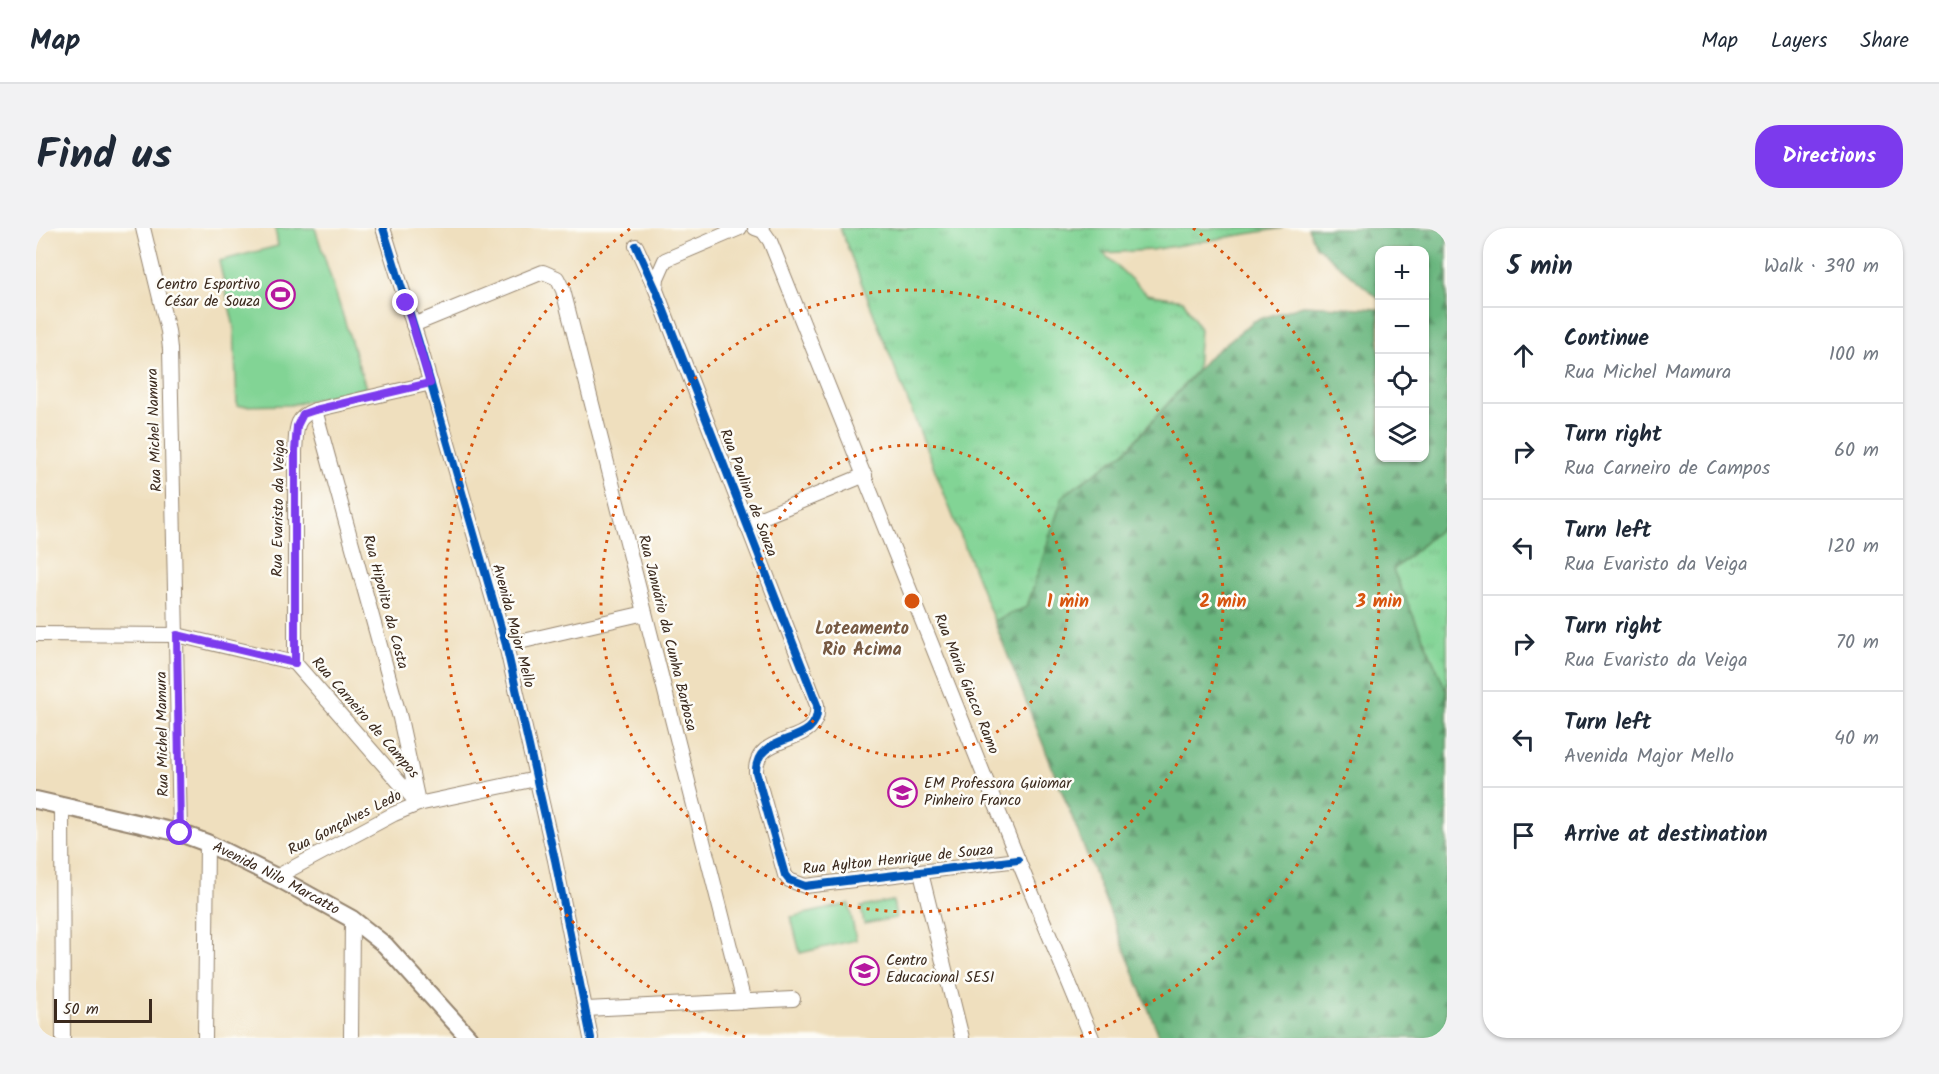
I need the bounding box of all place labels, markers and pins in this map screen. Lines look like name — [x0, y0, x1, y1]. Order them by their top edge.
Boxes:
place label: Centro Esportivo César de Souza — [156, 273, 260, 314]
sports icon: Centro Esportivo César de Souza — [265, 278, 297, 310]
centre of rings — [902, 591, 922, 611]
place label: EM Professora Guiomar Pinheiro Franco — [924, 772, 1072, 813]
school or university icon: EM Professora Guiomar Pinheiro Franco — [887, 777, 919, 809]
place label: Centro Educacional SESI — [886, 949, 995, 990]
school or university icon: Centro Educacional SESI — [849, 954, 881, 986]

